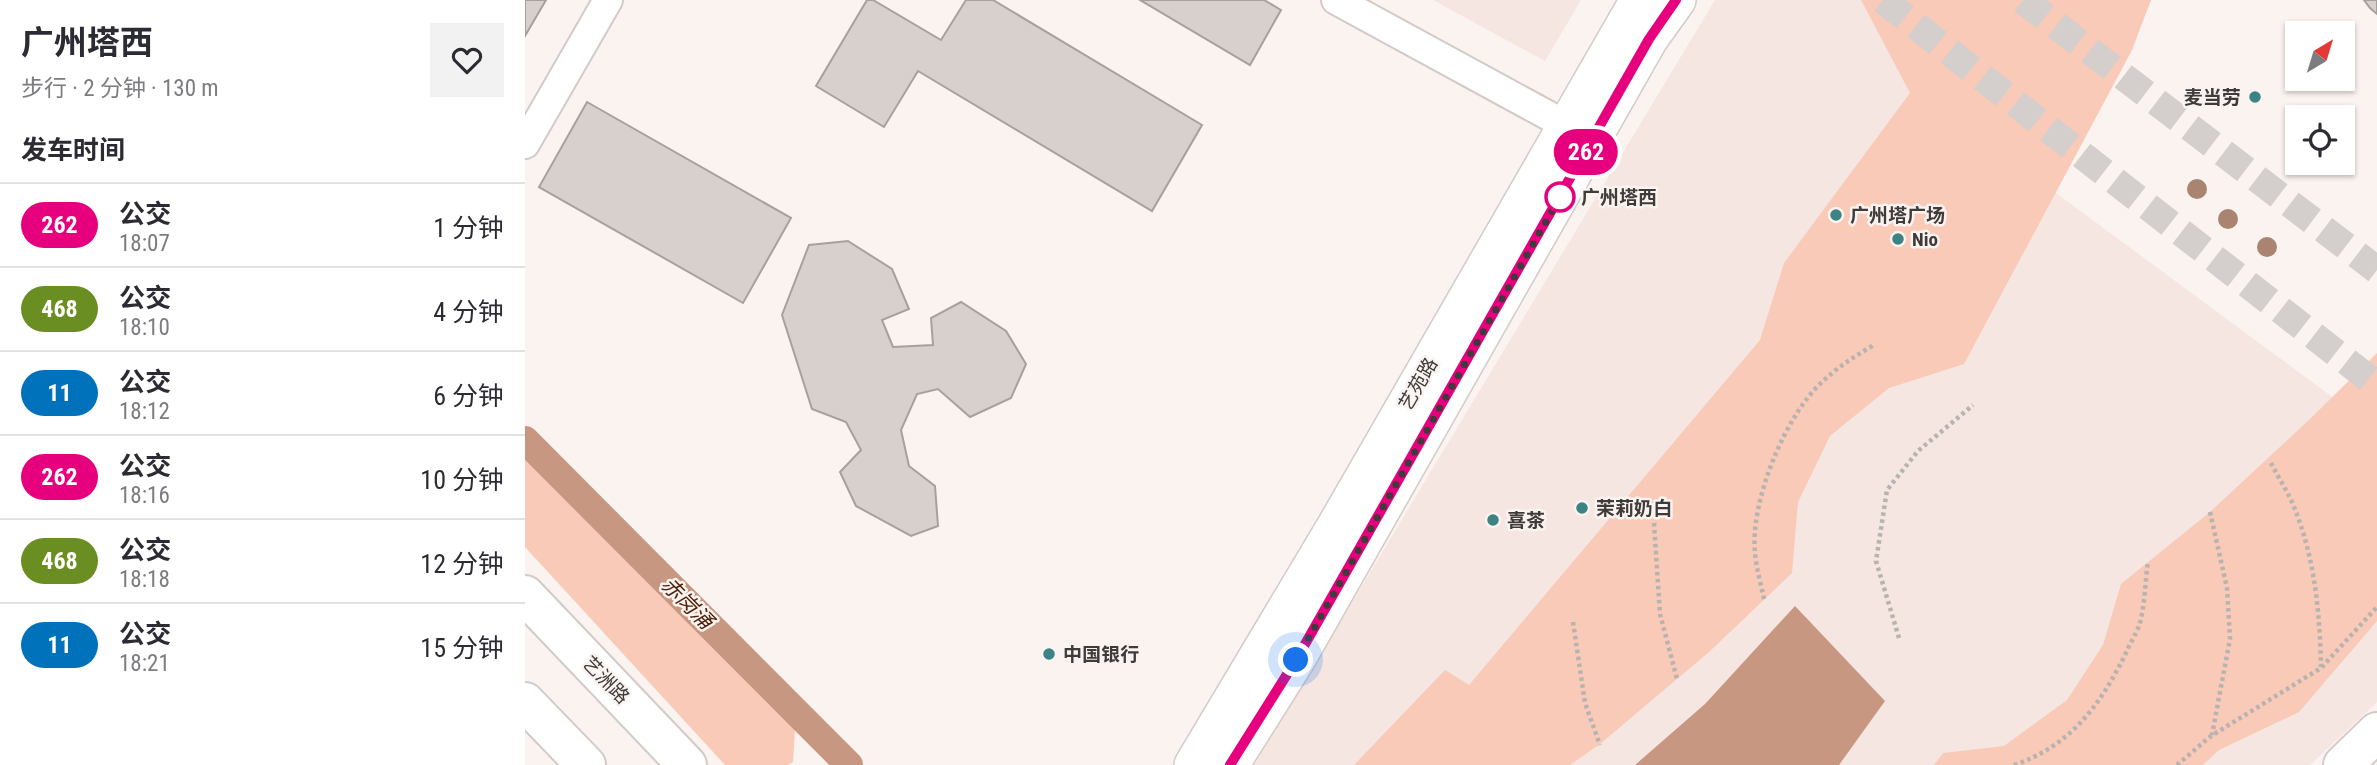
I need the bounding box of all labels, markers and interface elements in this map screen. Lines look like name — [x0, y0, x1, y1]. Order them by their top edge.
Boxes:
north arrow — [2285, 21, 2355, 91]
map controls — [2285, 21, 2355, 175]
text: 广州塔西 — [21, 23, 153, 62]
button: heart — [430, 23, 504, 97]
text: 步行 · 2 分钟 · 130 m — [21, 75, 219, 102]
place label: 麦当劳 — [2184, 86, 2241, 109]
marker: 麦当劳 — [2247, 89, 2263, 105]
button: locate — [2285, 105, 2355, 175]
line badge: 262 — [1546, 129, 1626, 175]
text: 发车时间 — [21, 135, 125, 165]
text: 262 — [1568, 138, 1604, 166]
marker: 广州塔西 — [1545, 182, 1575, 212]
place label: 广州塔西 — [1581, 186, 1657, 209]
text: 公交 — [119, 199, 171, 229]
place label: 广州塔广场 — [1850, 204, 1945, 227]
marker: 广州塔广场 — [1828, 207, 1844, 223]
text: 262 — [41, 211, 78, 239]
text: 1 分钟 — [433, 213, 504, 243]
place label: Nio — [1912, 228, 1938, 251]
text: 18:07 — [119, 230, 170, 257]
marker: Nio — [1890, 231, 1906, 247]
text: 公交 — [119, 283, 171, 313]
text: 468 — [41, 295, 78, 323]
text: 4 分钟 — [433, 297, 504, 327]
text: 18:10 — [119, 314, 170, 341]
street label: 艺苑路 — [1394, 354, 1442, 414]
text: 公交 — [119, 367, 171, 397]
text: 11 — [47, 379, 72, 407]
text: 6 分钟 — [433, 381, 504, 411]
text: 18:12 — [119, 398, 170, 425]
text: 公交 — [119, 451, 171, 481]
text: 262 — [41, 463, 78, 491]
text: 10 分钟 — [420, 465, 504, 495]
text: 18:16 — [119, 482, 170, 509]
place label: 茉莉奶白 — [1596, 497, 1672, 520]
marker: 茉莉奶白 — [1574, 500, 1590, 516]
place label: 喜茶 — [1507, 509, 1545, 532]
marker: 喜茶 — [1485, 512, 1501, 528]
text: 公交 — [119, 535, 171, 565]
text: 468 — [41, 547, 78, 575]
text: 12 分钟 — [420, 549, 504, 579]
text: 18:18 — [119, 566, 170, 593]
water label: 赤岗涌 — [656, 572, 719, 635]
text: 公交 — [119, 619, 171, 649]
text: 11 — [47, 631, 72, 659]
text: 15 分钟 — [420, 633, 504, 663]
your location — [1278, 642, 1313, 677]
place label: 中国银行 — [1063, 643, 1139, 666]
marker: 中国银行 — [1041, 646, 1057, 662]
text: 18:21 — [119, 650, 170, 677]
street label: 艺洲路 — [578, 652, 634, 708]

